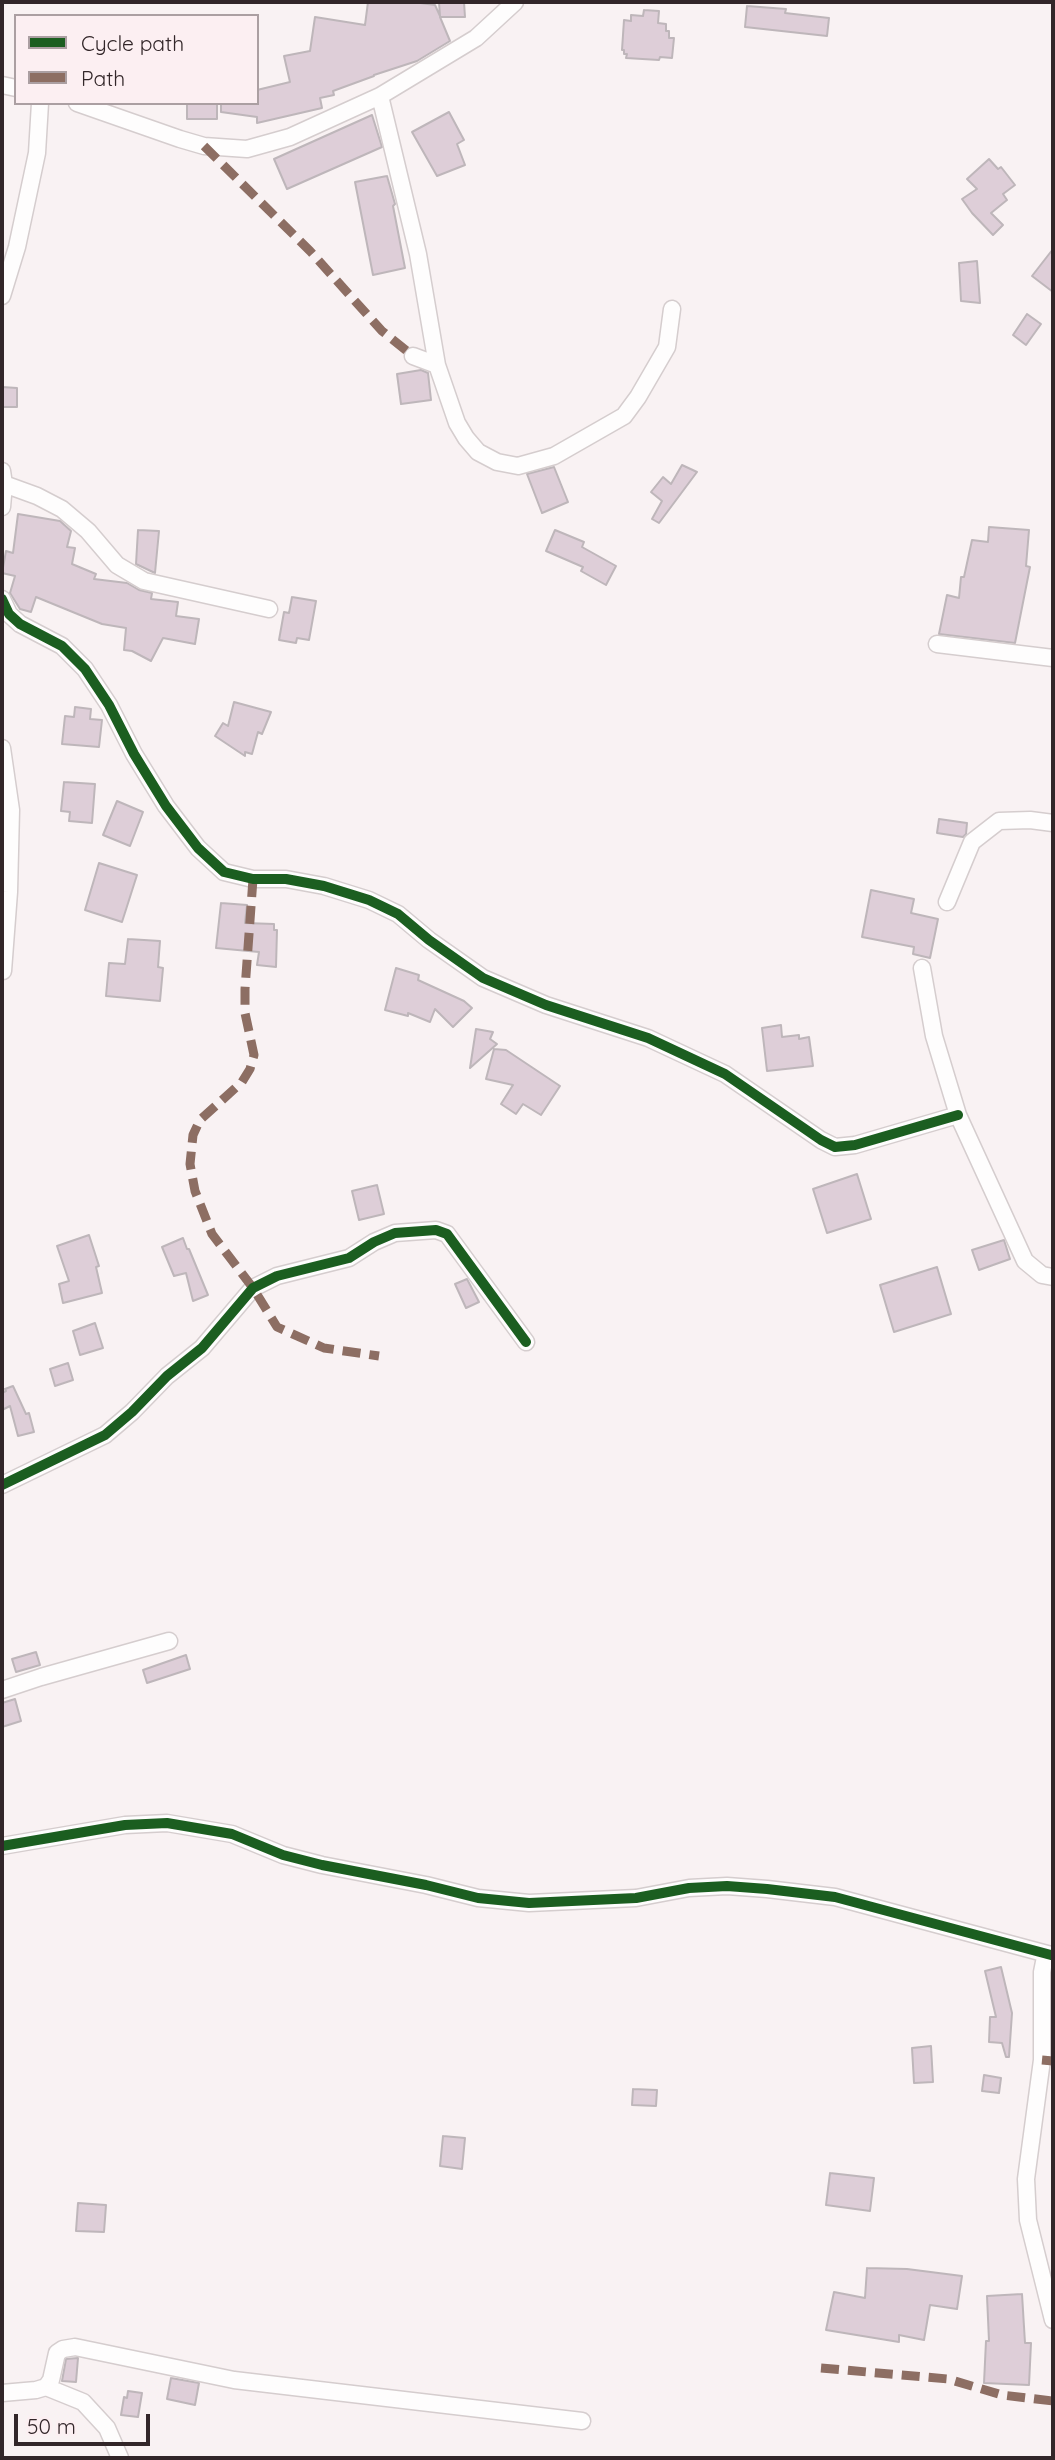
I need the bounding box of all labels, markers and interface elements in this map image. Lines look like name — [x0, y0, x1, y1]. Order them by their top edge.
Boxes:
legend — [14, 14, 259, 105]
text: Cycle path — [81, 30, 184, 56]
text: Path — [81, 65, 125, 91]
scale bar — [18, 2400, 154, 2444]
text: 50 m — [27, 2413, 76, 2439]

